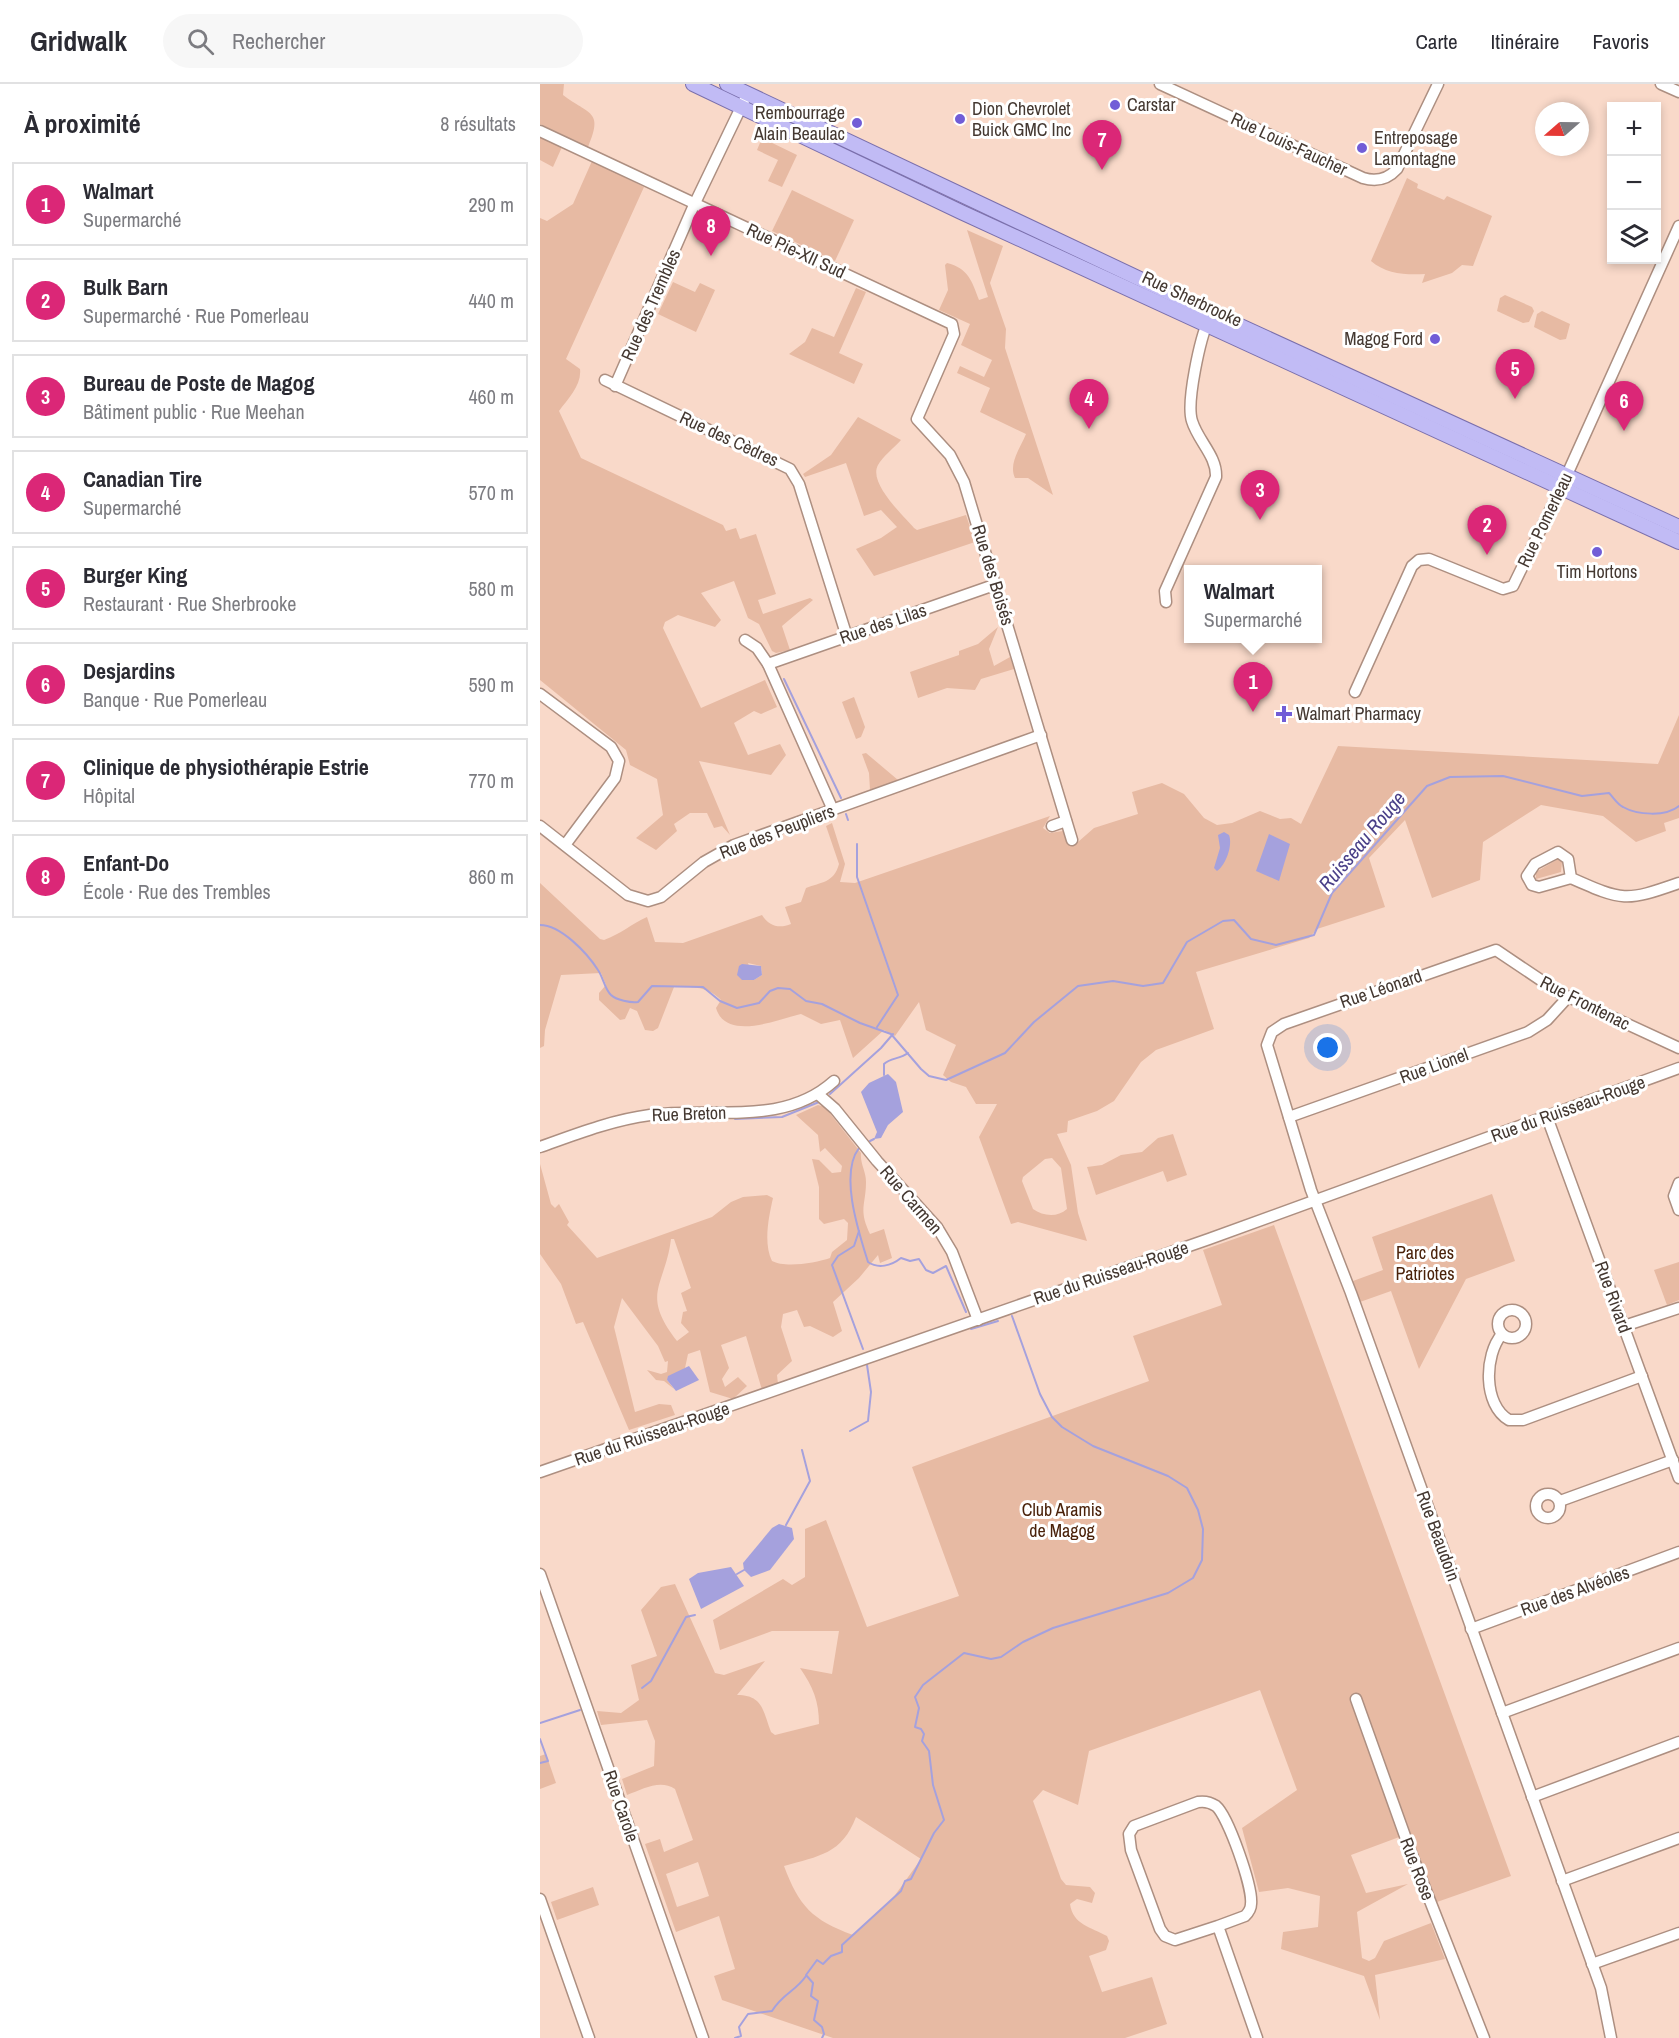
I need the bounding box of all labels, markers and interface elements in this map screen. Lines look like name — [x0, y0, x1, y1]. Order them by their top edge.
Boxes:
search box — [163, 14, 583, 68]
text: Gridwalk — [30, 22, 127, 60]
icon: search — [184, 25, 217, 58]
text: Rechercher — [232, 26, 325, 56]
text: Carte — [1415, 27, 1458, 56]
text: Itinéraire — [1491, 27, 1559, 56]
text: Favoris — [1592, 27, 1649, 56]
place label: Carstar — [1127, 92, 1175, 117]
place label: Dion Chevrolet Buick GMC Inc — [972, 96, 1071, 142]
marker: Carstar — [1108, 98, 1122, 112]
place label: Rembourrage Alain Beaulac — [753, 100, 845, 146]
north arrow — [1535, 102, 1589, 156]
map controls — [1607, 102, 1661, 264]
button: + — [1607, 102, 1661, 156]
text: À proximité — [24, 106, 141, 141]
street label: Rue Louis-Faucher — [1227, 106, 1351, 181]
text: 8 résultats — [440, 110, 516, 137]
marker: Dion Chevrolet Buick GMC Inc — [953, 112, 967, 126]
marker: Rembourrage Alain Beaulac — [850, 116, 864, 130]
pin: 7 — [1082, 120, 1122, 170]
place label: Entreposage Lamontagne — [1374, 125, 1458, 171]
marker: Entreposage Lamontagne — [1355, 141, 1369, 155]
button: − — [1607, 156, 1661, 210]
text: Walmart — [83, 176, 154, 206]
text: 1 — [41, 191, 50, 218]
text: 290 m — [468, 191, 514, 218]
text: Supermarché — [83, 206, 181, 233]
pin: 8 — [692, 206, 730, 256]
button: layers — [1607, 210, 1661, 264]
street label: Rue Pie-XII Sud — [743, 217, 850, 284]
street label: Rue des Trembles — [615, 245, 686, 365]
street label: Rue Sherbrooke — [1138, 265, 1246, 333]
text: Bulk Barn — [83, 272, 168, 302]
text: 2 — [41, 287, 50, 314]
text: 440 m — [468, 287, 514, 314]
text: Supermarché · Rue Pomerleau — [83, 302, 309, 329]
place label: Magog Ford — [1344, 326, 1423, 351]
marker: Magog Ford — [1428, 332, 1442, 346]
pin: 5 — [1496, 350, 1534, 399]
text: Bureau de Poste de Magog — [83, 368, 315, 398]
pin: 4 — [1070, 380, 1108, 429]
pin: 6 — [1604, 382, 1644, 431]
text: 3 — [41, 383, 50, 410]
text: 460 m — [468, 383, 514, 410]
text: Bâtiment public · Rue Meehan — [83, 398, 305, 425]
street label: Rue des Cèdres — [676, 405, 783, 472]
text: Canadian Tire — [83, 464, 202, 494]
street label: Rue Pomerleau — [1511, 468, 1578, 571]
pin: 3 — [1240, 470, 1280, 520]
text: 4 — [41, 479, 50, 506]
text: 570 m — [468, 479, 514, 506]
text: Supermarché — [83, 494, 181, 521]
pin: 2 — [1468, 506, 1506, 555]
street label: Rue des Boisés — [966, 521, 1021, 628]
marker: Tim Hortons — [1590, 545, 1604, 559]
place label: Tim Hortons — [1557, 559, 1637, 584]
text: Burger King — [83, 560, 187, 590]
popup — [1184, 565, 1322, 643]
text: 5 — [41, 575, 50, 602]
text: 580 m — [468, 575, 514, 602]
text: Walmart — [1204, 576, 1274, 606]
text: Restaurant · Rue Sherbrooke — [83, 590, 296, 617]
street label: Rue des Lilas — [836, 597, 930, 650]
text: Supermarché — [1204, 606, 1302, 633]
text: Desjardins — [83, 656, 175, 686]
pin: 1 — [1234, 662, 1272, 712]
text: 6 — [41, 671, 50, 698]
text: 590 m — [468, 671, 514, 698]
text: Banque · Rue Pomerleau — [83, 686, 267, 713]
place label: Walmart Pharmacy — [1296, 701, 1422, 726]
marker: Walmart Pharmacy — [1277, 707, 1291, 721]
text: Clinique de physiothérapie Estrie — [83, 752, 369, 782]
text: 7 — [41, 767, 50, 794]
text: 770 m — [468, 767, 514, 794]
text: Hôpital — [83, 782, 135, 809]
water label: Ruisseau Rouge — [1312, 785, 1411, 896]
street label: Rue des Peupliers — [716, 798, 838, 865]
text: Enfant-Do — [83, 848, 169, 878]
text: 8 — [41, 863, 50, 890]
text: 860 m — [468, 863, 514, 890]
text: École · Rue des Trembles — [83, 878, 271, 905]
street label: Rue Léonard — [1336, 963, 1425, 1014]
street label: Rue Frontenac — [1536, 969, 1634, 1036]
your location — [1313, 1033, 1342, 1062]
street label: Rue Lionel — [1396, 1042, 1472, 1089]
street label: Rue du Ruisseau-Rouge — [1487, 1069, 1648, 1148]
street label: Rue Breton — [651, 1100, 727, 1127]
street label: Rue Carmen — [874, 1160, 948, 1239]
street label: Rue du Ruisseau-Rouge — [1030, 1234, 1192, 1311]
park label: Parc des Patriotes — [1395, 1240, 1455, 1286]
street label: Rue Rivard — [1589, 1257, 1638, 1336]
street label: Rue du Ruisseau-Rouge — [571, 1395, 733, 1472]
street label: Rue Beaudoin — [1411, 1487, 1466, 1584]
park label: Club Aramis de Magog — [1022, 1497, 1102, 1543]
street label: Rue des Alvéoles — [1517, 1559, 1633, 1622]
street label: Rue Carole — [598, 1766, 645, 1845]
street label: Rue Rose — [1394, 1834, 1441, 1904]

